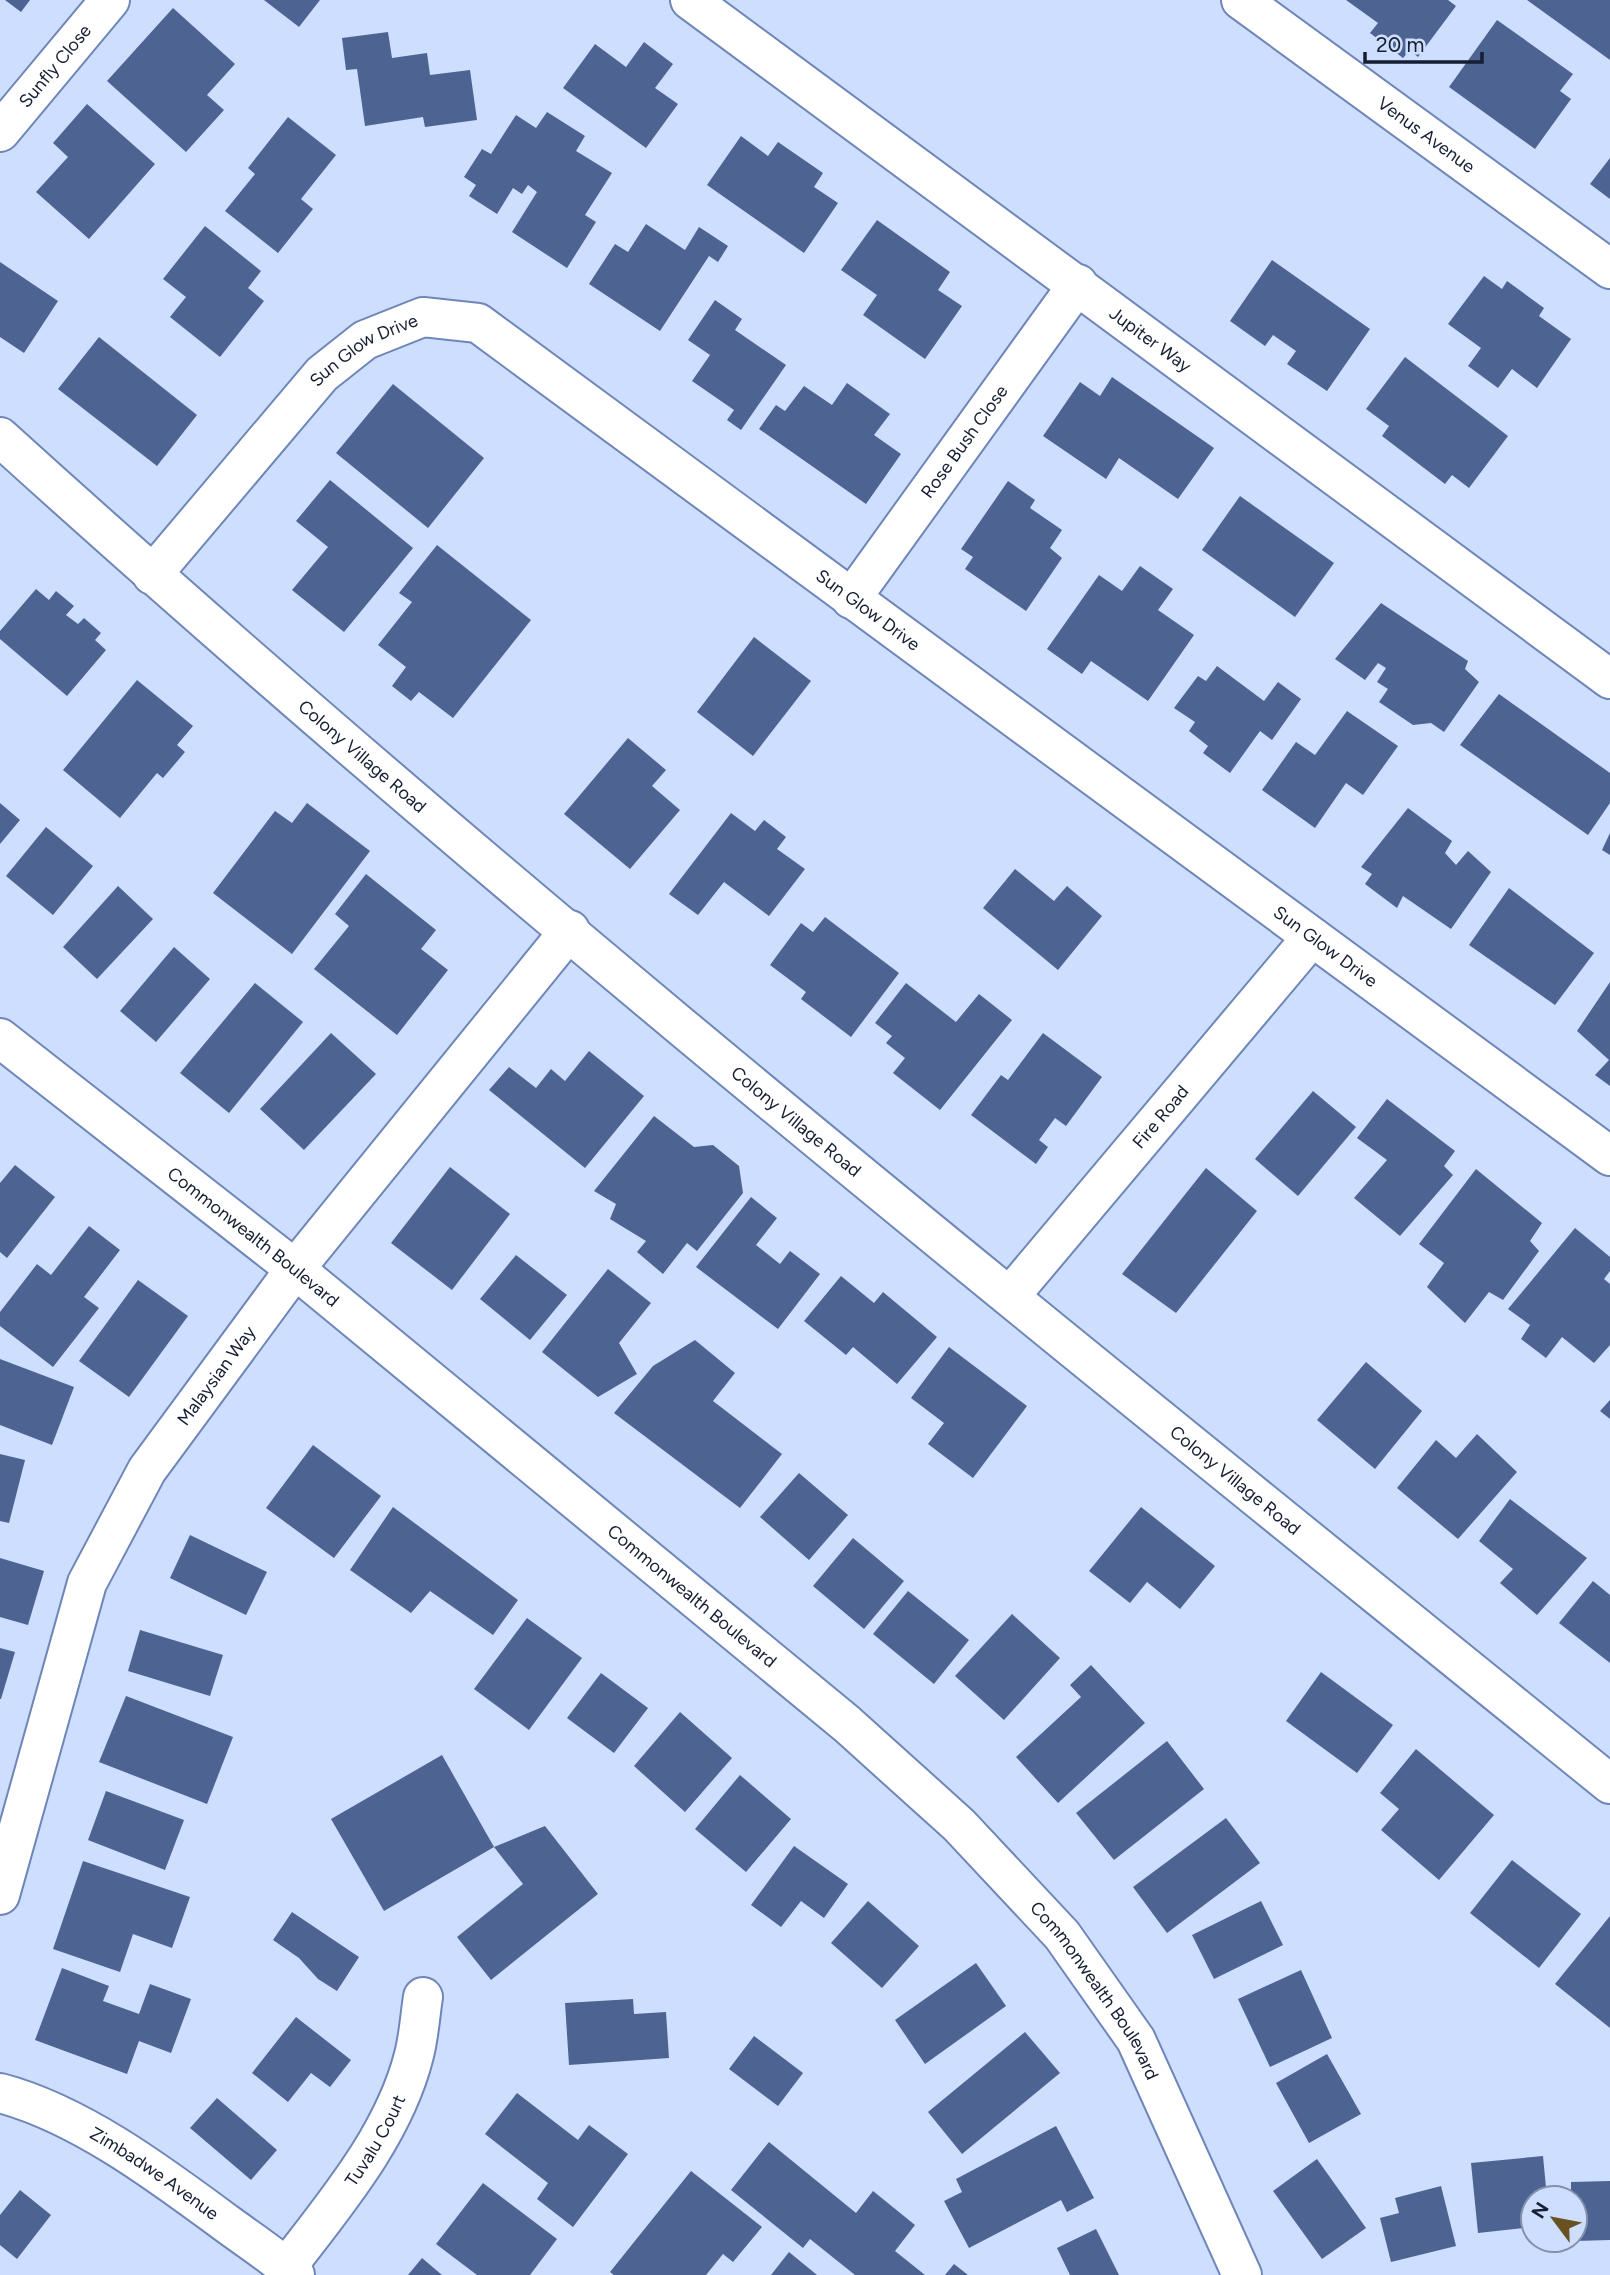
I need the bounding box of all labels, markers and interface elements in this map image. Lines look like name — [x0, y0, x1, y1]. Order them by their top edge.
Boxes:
street label: Sunfly Close — [14, 20, 96, 112]
scale bar — [1365, 21, 1482, 65]
text: 20 m — [1376, 32, 1424, 57]
street label: Venus Avenue — [1373, 92, 1479, 178]
street label: Jupiter Way — [1105, 302, 1196, 377]
street label: Sun Glow Drive — [305, 309, 421, 391]
street label: Rose Bush Close — [916, 381, 1013, 502]
street label: Sun Glow Drive — [812, 564, 924, 656]
street label: Colony Village Road — [294, 695, 431, 818]
street label: Sun Glow Drive — [1269, 901, 1382, 992]
street label: Colony Village Road — [727, 1062, 865, 1182]
street label: Fire Road — [1128, 1081, 1193, 1153]
street label: Commonwealth Boulevard — [163, 1162, 343, 1312]
street label: Malaysian Way — [173, 1321, 261, 1430]
street label: Colony Village Road — [1165, 1421, 1305, 1540]
street label: Commonwealth Boulevard — [603, 1520, 781, 1672]
street label: Commonwealth Boulevard — [1025, 1897, 1163, 2083]
street label: Tuvalu Court — [340, 2091, 410, 2191]
street label: Zimbadwe Avenue — [86, 2122, 223, 2225]
north arrow — [1519, 2184, 1589, 2254]
text: N — [1526, 2198, 1554, 2223]

